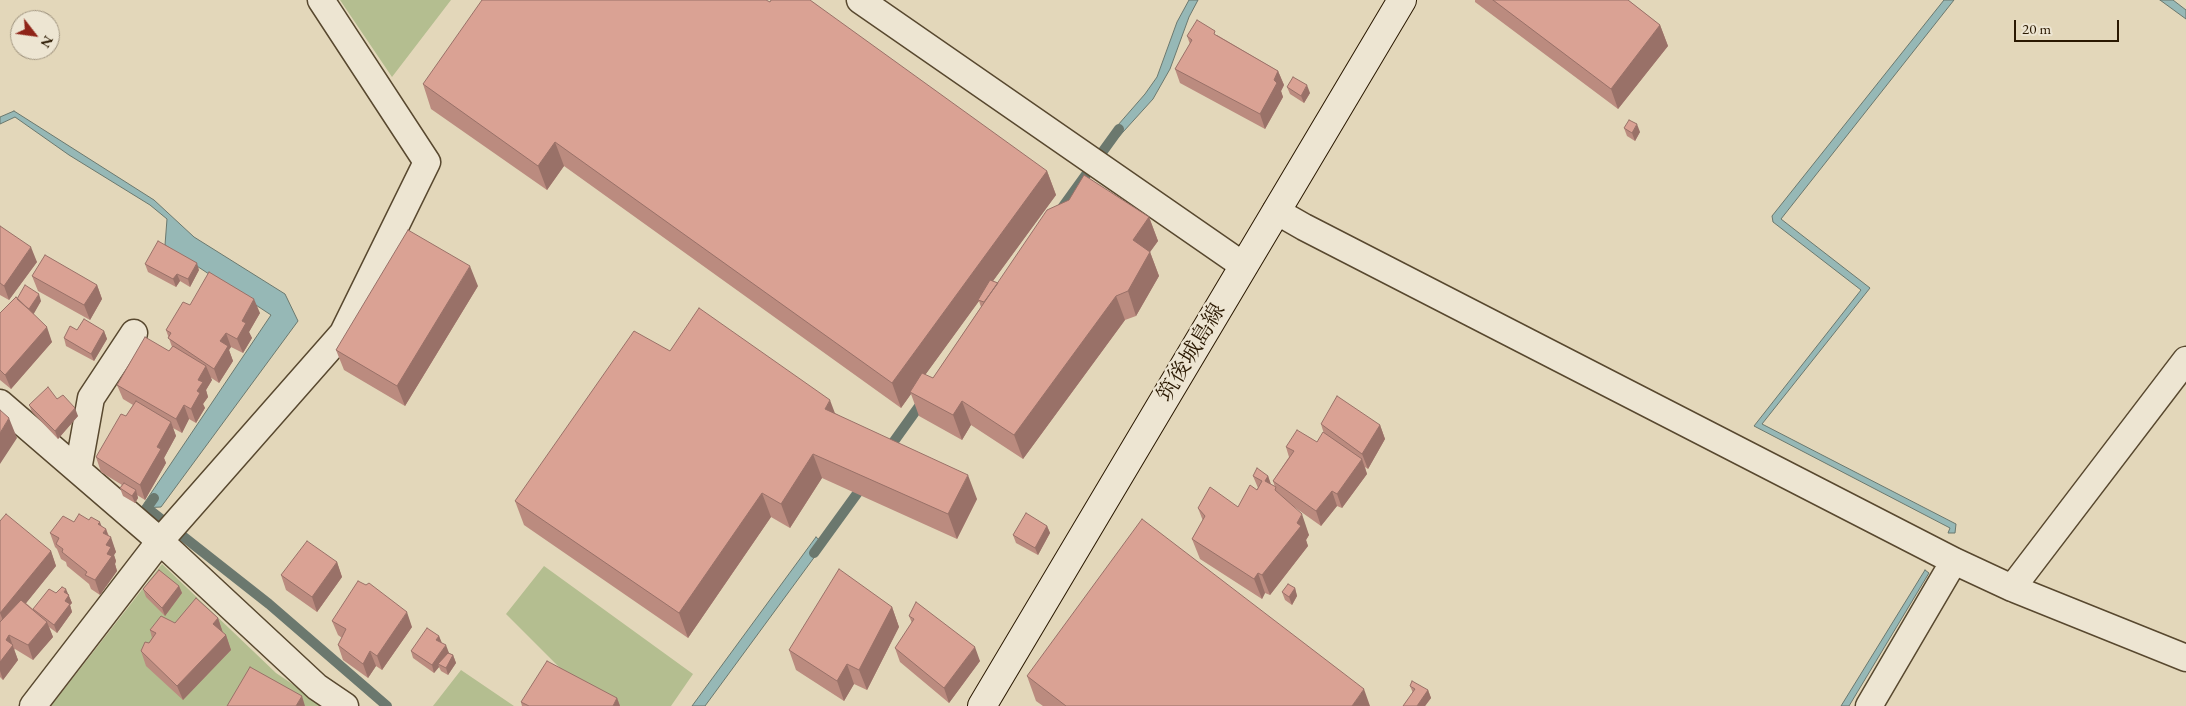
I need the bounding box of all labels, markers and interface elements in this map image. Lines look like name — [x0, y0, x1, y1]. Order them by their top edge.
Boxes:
north arrow — [10, 10, 60, 60]
scale bar — [2016, 10, 2121, 42]
text: 20 m — [2022, 19, 2051, 38]
text: N — [37, 33, 58, 51]
street label: 筑後城島線 — [1152, 299, 1232, 407]

